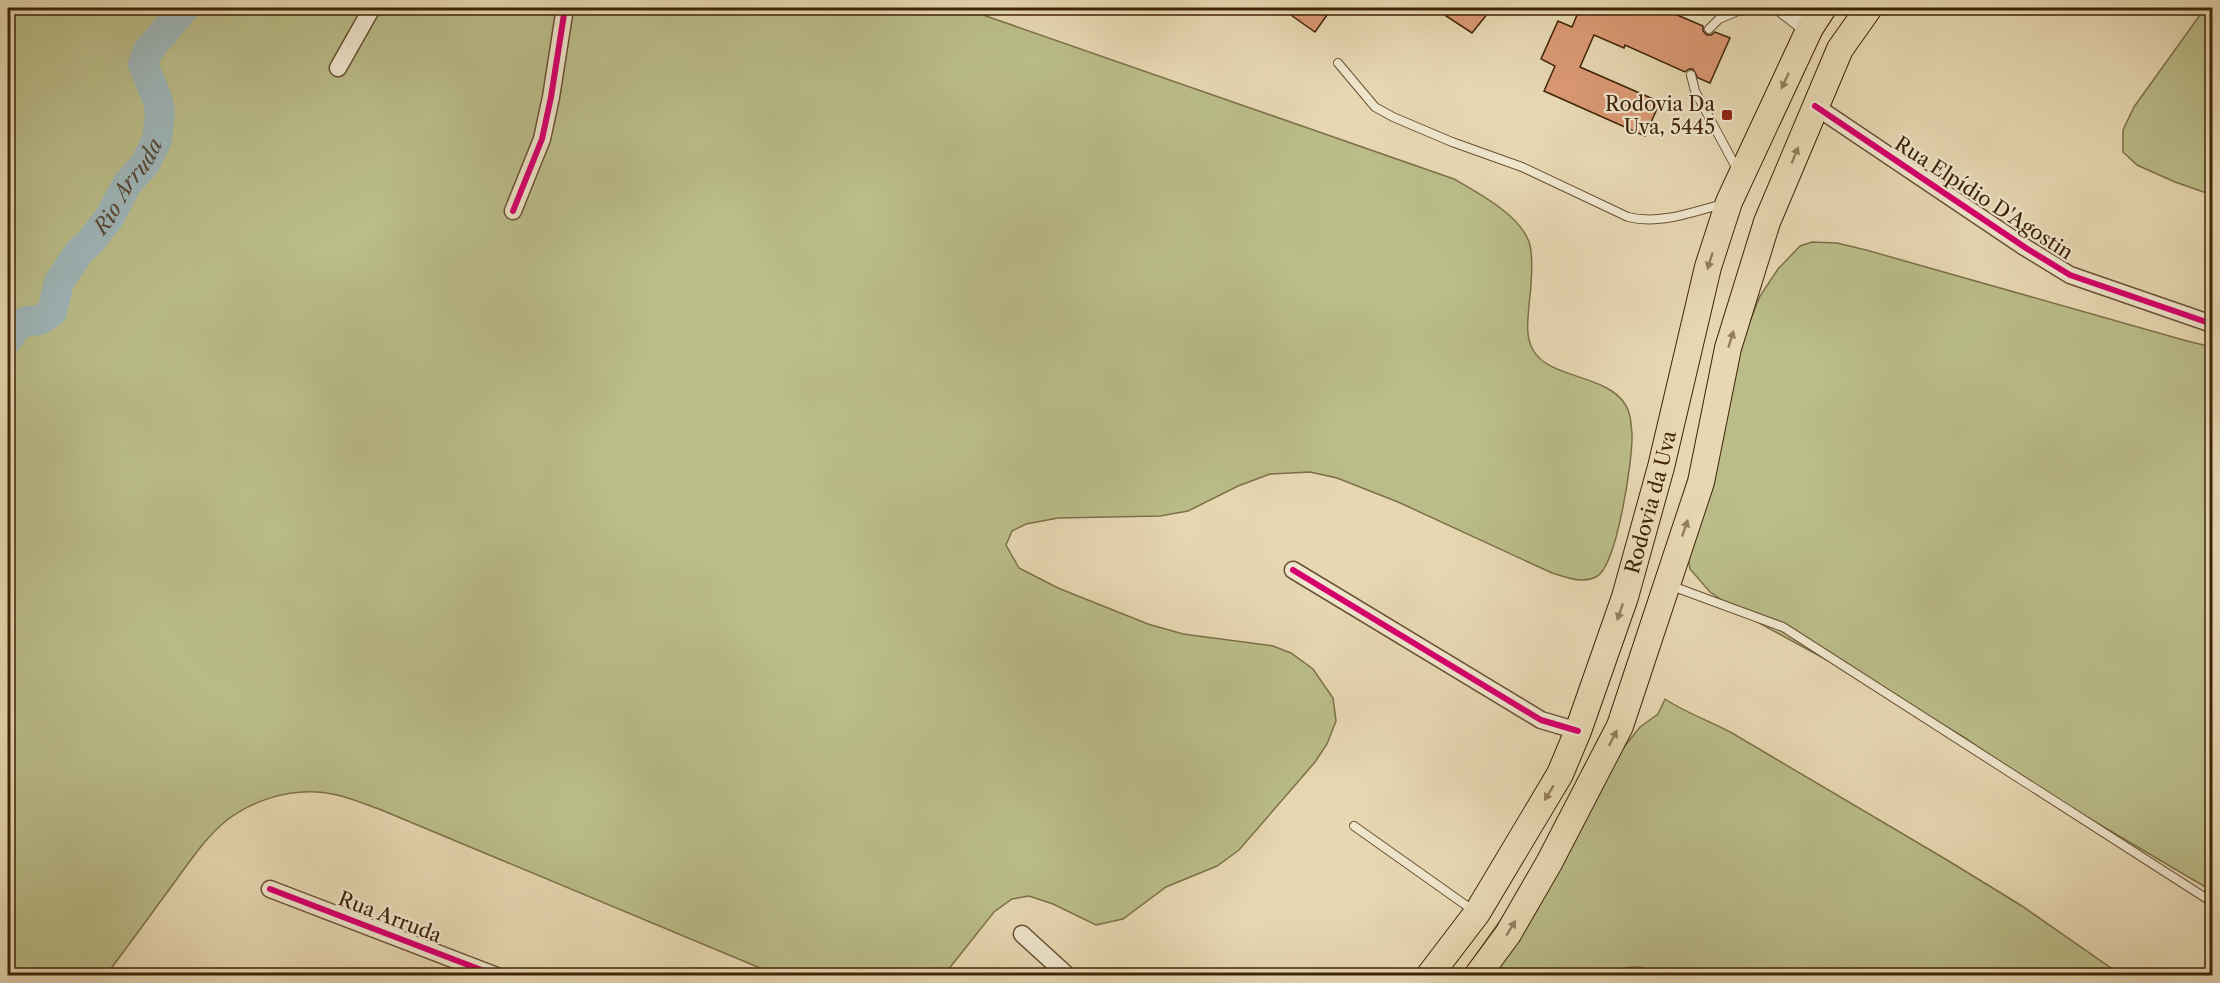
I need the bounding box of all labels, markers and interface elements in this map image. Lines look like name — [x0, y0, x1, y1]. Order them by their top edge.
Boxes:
one-way arrow — [1781, 73, 1790, 90]
place label: Rodovia Da Uva, 5445 — [1605, 92, 1715, 139]
marker: Rodovia Da Uva, 5445 — [1720, 108, 1734, 122]
street label: Rua Elpídio D'Agostin — [1890, 131, 2078, 265]
water label: Rio Arruda — [87, 134, 168, 241]
one-way arrow — [1791, 146, 1800, 164]
one-way arrow — [1705, 252, 1714, 270]
one-way arrow — [1727, 330, 1736, 348]
street label: Rodovia da Uva — [1620, 428, 1681, 576]
one-way arrow — [1681, 519, 1690, 537]
one-way arrow — [1614, 603, 1624, 621]
one-way arrow — [1608, 729, 1618, 747]
one-way arrow — [1544, 785, 1554, 802]
street label: Rua Arruda — [335, 886, 445, 948]
one-way arrow — [1506, 920, 1517, 936]

